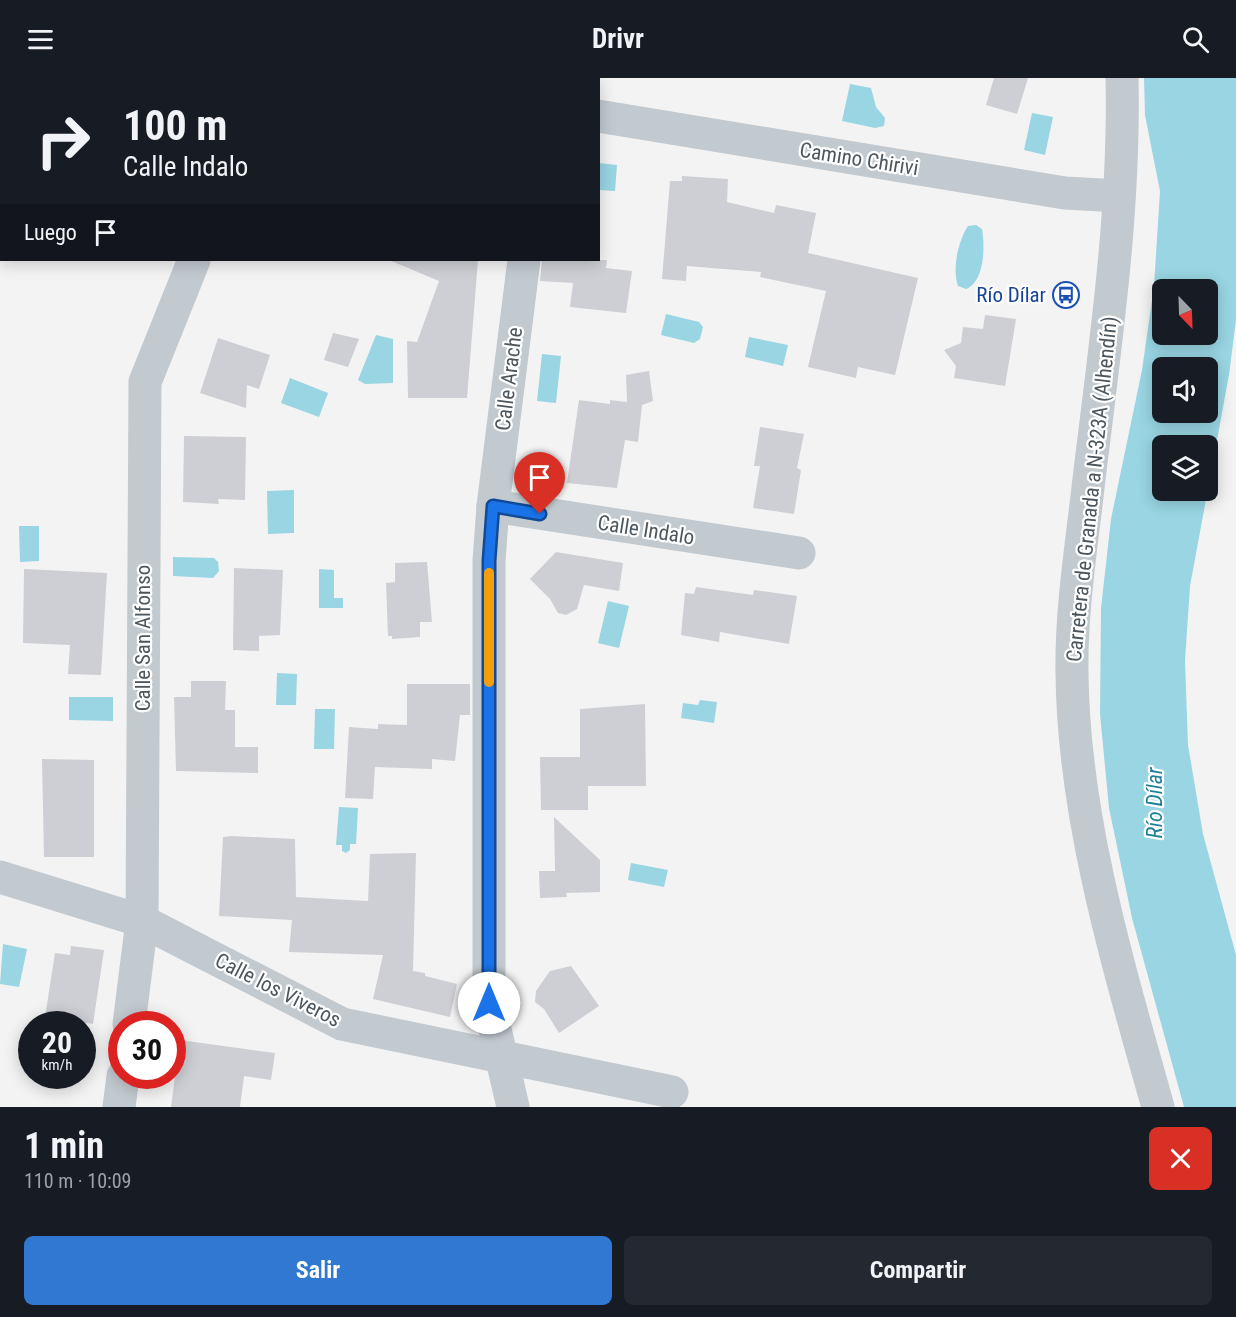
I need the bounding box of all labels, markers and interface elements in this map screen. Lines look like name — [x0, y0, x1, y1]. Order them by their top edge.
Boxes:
icon: menu — [24, 23, 57, 56]
text: Drivr — [592, 23, 644, 55]
icon: search — [1179, 23, 1212, 56]
text: 100 m — [123, 101, 228, 150]
icon: right — [24, 102, 102, 180]
street label: Camino Chirivi — [798, 138, 920, 180]
text: Calle Indalo — [123, 151, 248, 183]
icon: arrive — [89, 216, 122, 249]
text: Luego — [24, 220, 77, 245]
north arrow — [1152, 279, 1218, 345]
map controls — [1152, 279, 1218, 501]
bus stop icon: Río Dílar — [1051, 280, 1081, 310]
place label: Río Dílar — [976, 283, 1046, 307]
street label: Carretera de Granada a N-323A (Alhendín) — [1062, 315, 1122, 663]
street label: Calle Arache — [491, 326, 527, 432]
button: sound — [1152, 357, 1218, 423]
button: layers — [1152, 435, 1218, 501]
pin — [514, 452, 565, 514]
icon: arrive — [523, 461, 556, 494]
street label: Calle Indalo — [596, 511, 696, 549]
street label: Calle San Alfonso — [131, 565, 155, 711]
water label: Río Dílar — [1142, 767, 1167, 838]
street label: Calle los Viveros — [211, 948, 345, 1032]
position arrow — [457, 971, 521, 1035]
speed limit sign: 30 — [108, 1011, 186, 1089]
text: 20 — [42, 1025, 72, 1060]
text: km/h — [42, 1056, 72, 1074]
text: 1 min — [24, 1125, 104, 1167]
button: close — [1149, 1127, 1212, 1190]
text: 110 m · 10:09 — [24, 1169, 131, 1193]
button: Salir — [24, 1236, 612, 1305]
button: Compartir — [624, 1236, 1212, 1305]

